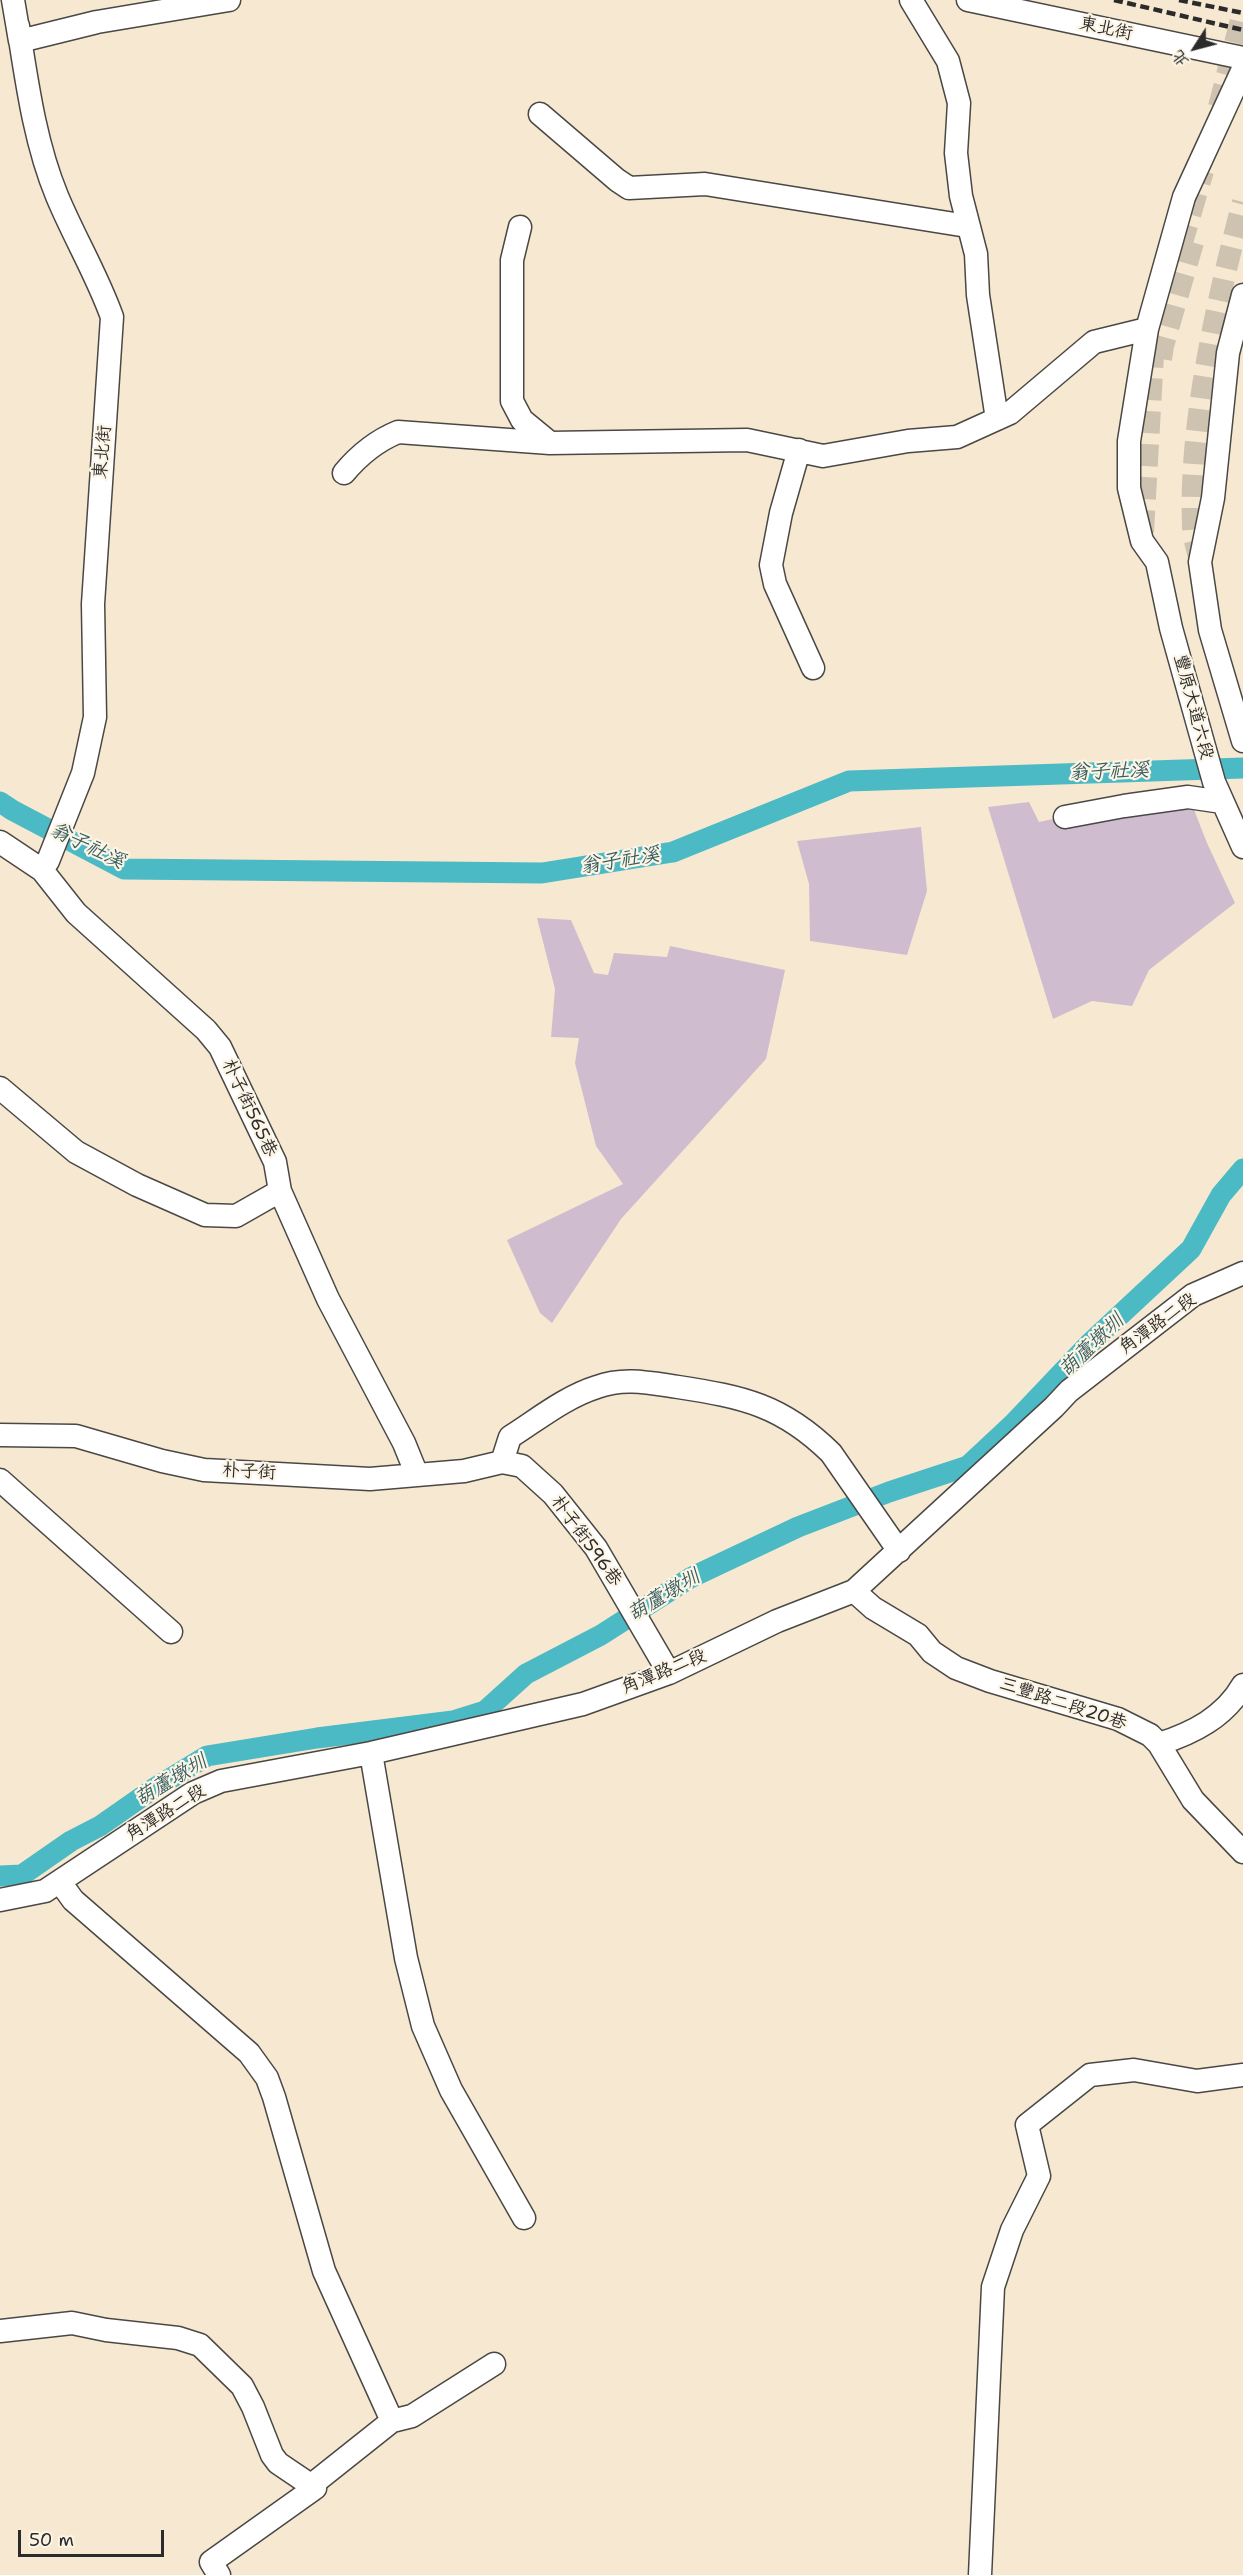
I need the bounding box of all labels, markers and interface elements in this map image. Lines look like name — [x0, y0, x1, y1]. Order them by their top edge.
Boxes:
street label: 東北街 — [1077, 13, 1135, 45]
north arrow — [1165, 18, 1225, 78]
text: 北 — [1167, 46, 1193, 72]
street label: 東北街 — [90, 424, 116, 480]
street label: 豐原大道六段 — [1169, 652, 1217, 762]
water label: 翁子社溪 — [1069, 759, 1149, 785]
water label: 翁子社溪 — [46, 818, 128, 874]
water label: 翁子社溪 — [579, 843, 661, 879]
street label: 朴子街565巷 — [217, 1056, 281, 1160]
street label: 角潭路二段 — [1115, 1289, 1201, 1359]
water label: 葫蘆墩圳 — [1055, 1310, 1129, 1382]
street label: 朴子街 — [221, 1460, 277, 1484]
street label: 朴子街596巷 — [546, 1491, 626, 1591]
water label: 葫蘆墩圳 — [624, 1565, 704, 1627]
street label: 角潭路二段 — [618, 1645, 710, 1699]
street label: 三豐路二段20巷 — [997, 1673, 1129, 1735]
water label: 葫蘆墩圳 — [131, 1750, 211, 1812]
street label: 角潭路二段 — [122, 1780, 210, 1846]
scale bar — [21, 2518, 166, 2556]
text: 50 m — [29, 2528, 74, 2552]

